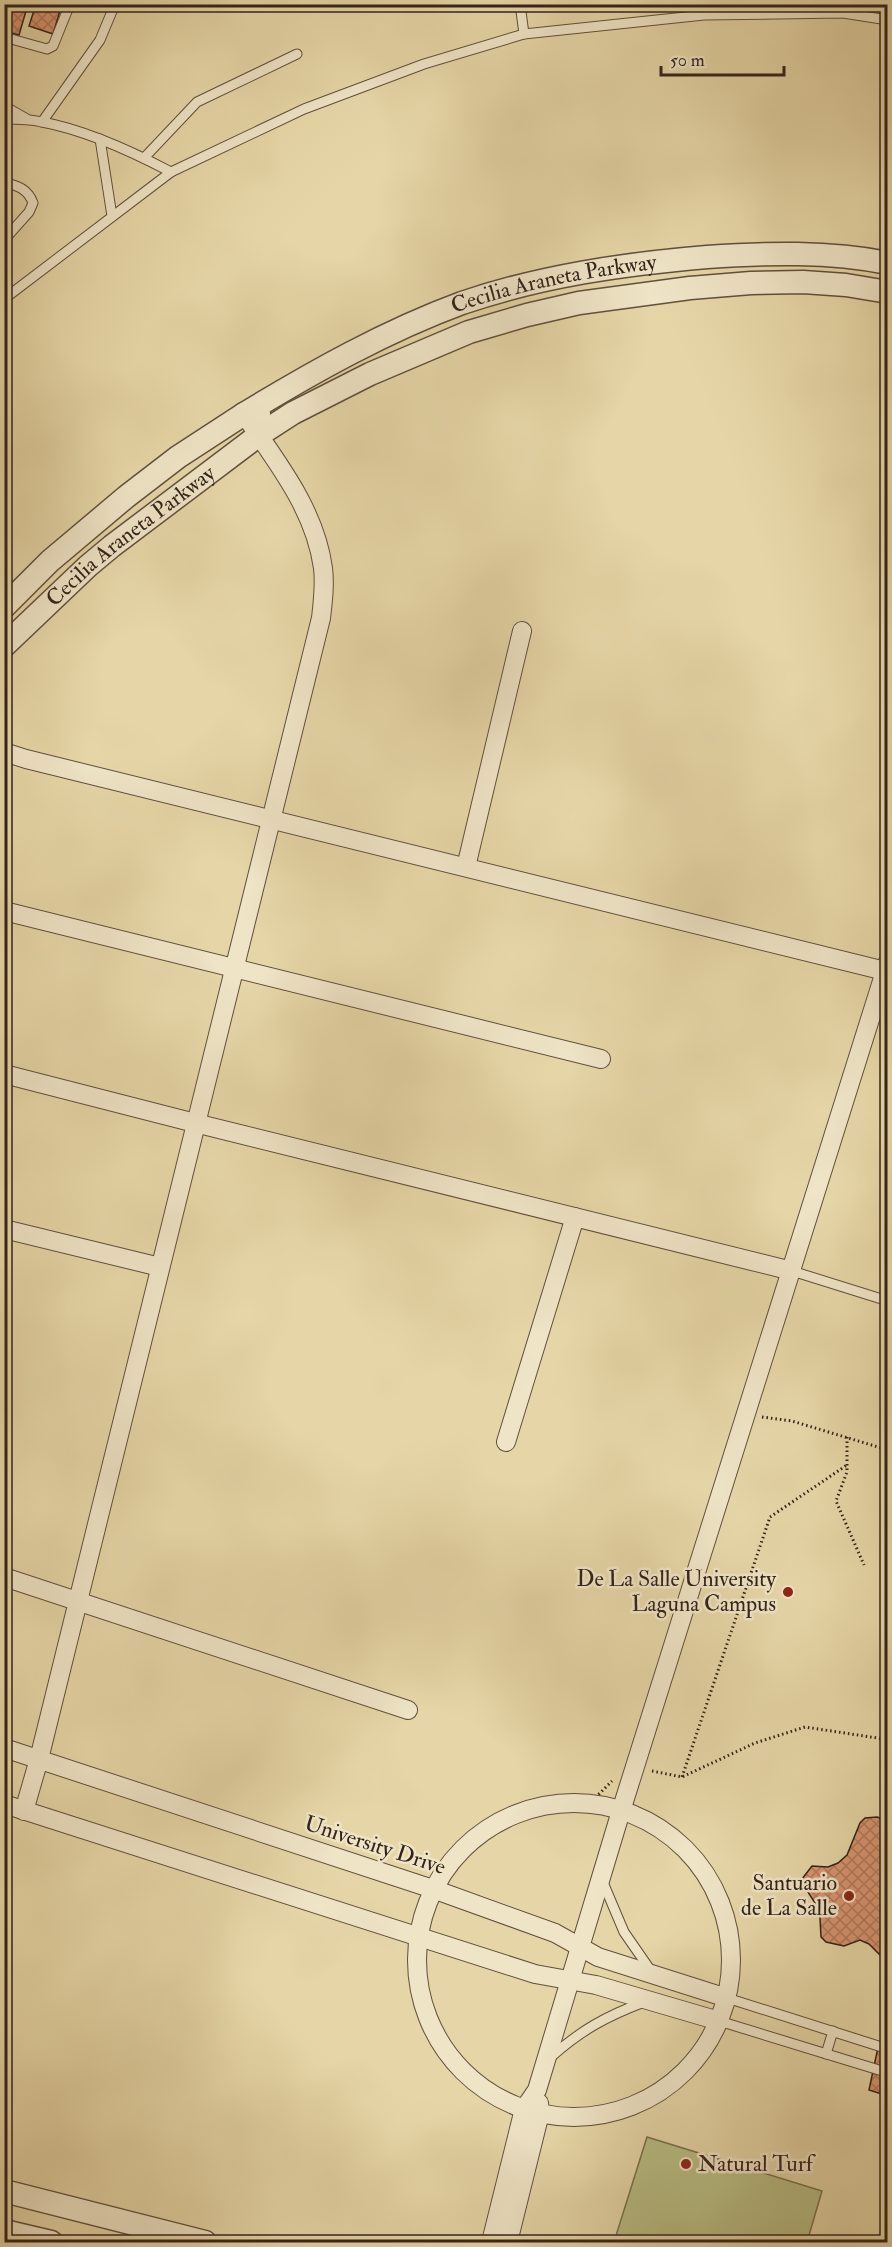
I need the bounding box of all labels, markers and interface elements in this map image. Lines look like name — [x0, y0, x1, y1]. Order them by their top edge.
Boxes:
scale bar — [661, 39, 784, 77]
text: 50 m — [670, 49, 705, 72]
street label: Cecilia Araneta Parkway — [447, 248, 658, 320]
street label: Cecilia Araneta Parkway — [40, 459, 221, 613]
place label: De La Salle University Laguna Campus — [577, 1565, 776, 1619]
marker: De La Salle University Laguna Campus — [781, 1585, 795, 1599]
street label: University Drive — [301, 1809, 449, 1881]
place label: Santuario de La Salle — [741, 1869, 837, 1922]
marker: Santuario de La Salle — [842, 1889, 856, 1903]
place label: Natural Turf — [698, 2150, 816, 2178]
marker: Natural Turf — [679, 2157, 693, 2171]

